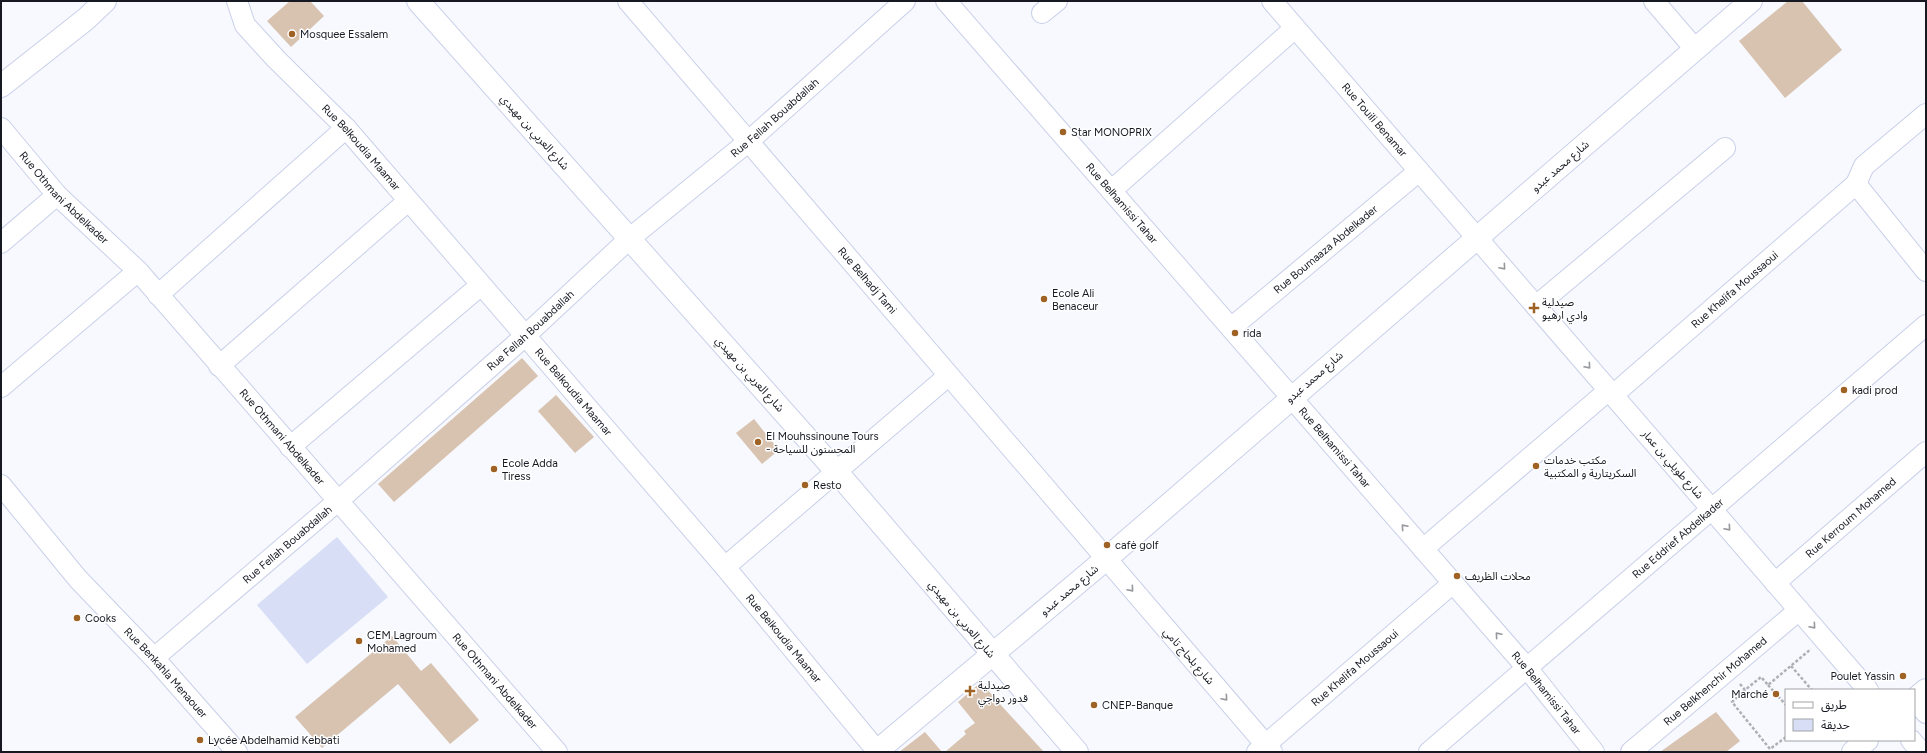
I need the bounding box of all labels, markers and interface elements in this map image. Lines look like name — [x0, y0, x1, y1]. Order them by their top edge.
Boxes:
place label: Mosquee Essalem — [300, 28, 388, 41]
marker: Mosquee Essalem — [287, 29, 297, 39]
street label: Rue Fellah Bouabdallah — [728, 76, 821, 160]
street label: Rue Touili Benamar — [1339, 81, 1410, 160]
street label: شارع العربي بن مهيدي — [496, 92, 572, 175]
street label: Rue Belkoudia Maamar — [319, 102, 403, 193]
place label: Star MONOPRIX — [1071, 126, 1152, 139]
marker: Star MONOPRIX — [1058, 127, 1068, 137]
street label: شارع محمد عبدو — [1529, 138, 1593, 196]
street label: Rue Othmani Abdelkader — [17, 149, 111, 247]
street label: Rue Belhamissi Tahar — [1083, 160, 1160, 247]
street label: Rue Boumaaza Abdelkader — [1271, 202, 1380, 297]
street label: Rue Belhadj Tami — [835, 245, 899, 317]
street label: Rue Khelifa Moussaoui — [1689, 249, 1781, 331]
one-way arrow — [1498, 263, 1505, 270]
place label: Ecole Ali Benaceur — [1052, 287, 1099, 313]
street label: Rue Fellah Bouabdallah — [484, 288, 577, 374]
marker: Ecole Ali Benaceur — [1039, 294, 1049, 304]
place label: صيدلية وادي ارهيو — [1542, 296, 1588, 325]
marker: صيدلية وادي ارهيو — [1529, 303, 1539, 313]
place label: rida — [1243, 327, 1261, 340]
marker: rida — [1230, 328, 1240, 338]
street label: شارع العربي بن مهيدي — [711, 334, 787, 417]
street label: Rue Belkoudia Maamar — [532, 346, 615, 439]
street label: شارع محمد عبدو — [1283, 349, 1347, 407]
one-way arrow — [1583, 361, 1590, 368]
place label: kadi prod — [1852, 384, 1898, 397]
marker: kadi prod — [1839, 385, 1849, 395]
street label: Rue Othmani Abdelkader — [237, 386, 327, 488]
street label: Rue Belhamissi Tahar — [1296, 405, 1373, 491]
street label: شارع طويلي بن عمار — [1637, 426, 1706, 503]
place label: El Mouhssinoune Tours - المحسنون للسياحة — [766, 430, 879, 456]
marker: El Mouhssinoune Tours - المحسنون للسياحة — [753, 437, 763, 447]
place label: مكتب خدمات السكريتارية و المكتبية — [1544, 454, 1636, 480]
place label: Ecole Adda Tiress — [502, 457, 558, 483]
marker: مكتب خدمات السكريتارية و المكتبية — [1531, 461, 1541, 471]
marker: Ecole Adda Tiress — [489, 464, 499, 474]
street label: Rue Kerroum Mohamed — [1803, 475, 1899, 561]
place label: Resto — [813, 479, 842, 492]
marker: Resto — [800, 480, 810, 490]
street label: Rue Eddrief Abdelkader — [1630, 496, 1727, 581]
street label: Rue Fellah Bouabdallah — [240, 503, 335, 586]
one-way arrow — [1723, 523, 1730, 530]
one-way arrow — [1401, 524, 1408, 531]
place label: cafė golf — [1115, 539, 1160, 552]
marker: cafė golf — [1102, 540, 1112, 550]
street label: شارع محمد عبدو — [1038, 562, 1102, 619]
place label: محلات الظريف — [1465, 570, 1531, 583]
marker: محلات الظريف — [1452, 571, 1462, 581]
street label: شارع العربي بن مهيدي — [924, 578, 998, 662]
one-way arrow — [1127, 584, 1134, 591]
street label: Rue Belkoudia Maamar — [743, 592, 824, 686]
place label: Cooks — [85, 612, 116, 625]
marker: Cooks — [72, 613, 82, 623]
one-way arrow — [1808, 621, 1815, 629]
street label: Rue Benkahla Menaouer — [121, 625, 210, 721]
street label: شارع بلحاج تامي — [1159, 625, 1217, 689]
street label: Rue Khelifa Moussaoui — [1309, 627, 1401, 709]
place label: CEM Lagroum Mohamed — [367, 629, 437, 655]
street label: Rue Othmani Abdelkader — [449, 631, 540, 732]
one-way arrow — [1496, 632, 1503, 640]
street label: Rue Belkhenchir Mohamed — [1661, 634, 1770, 729]
marker: CEM Lagroum Mohamed — [354, 636, 364, 646]
street label: Rue Belhamissi Tahar — [1509, 649, 1583, 737]
place label: Poulet Yassin — [1830, 670, 1895, 683]
marker: Poulet Yassin — [1898, 671, 1908, 681]
place label: صيدلية قدور دواجي — [978, 679, 1028, 708]
marker: صيدلية قدور دواجي — [965, 686, 975, 696]
place label: Marché — [1731, 688, 1768, 701]
marker: Marché — [1771, 689, 1781, 699]
legend — [1785, 689, 1915, 741]
one-way arrow — [1221, 693, 1228, 700]
text: طريق — [1821, 698, 1847, 713]
place label: CNEP-Banque — [1102, 699, 1173, 712]
marker: CNEP-Banque — [1089, 700, 1099, 710]
text: حديقة — [1821, 718, 1850, 732]
place label: Lycée Abdelhamid Kebbati — [208, 734, 339, 747]
marker: Lycée Abdelhamid Kebbati — [195, 735, 205, 745]

